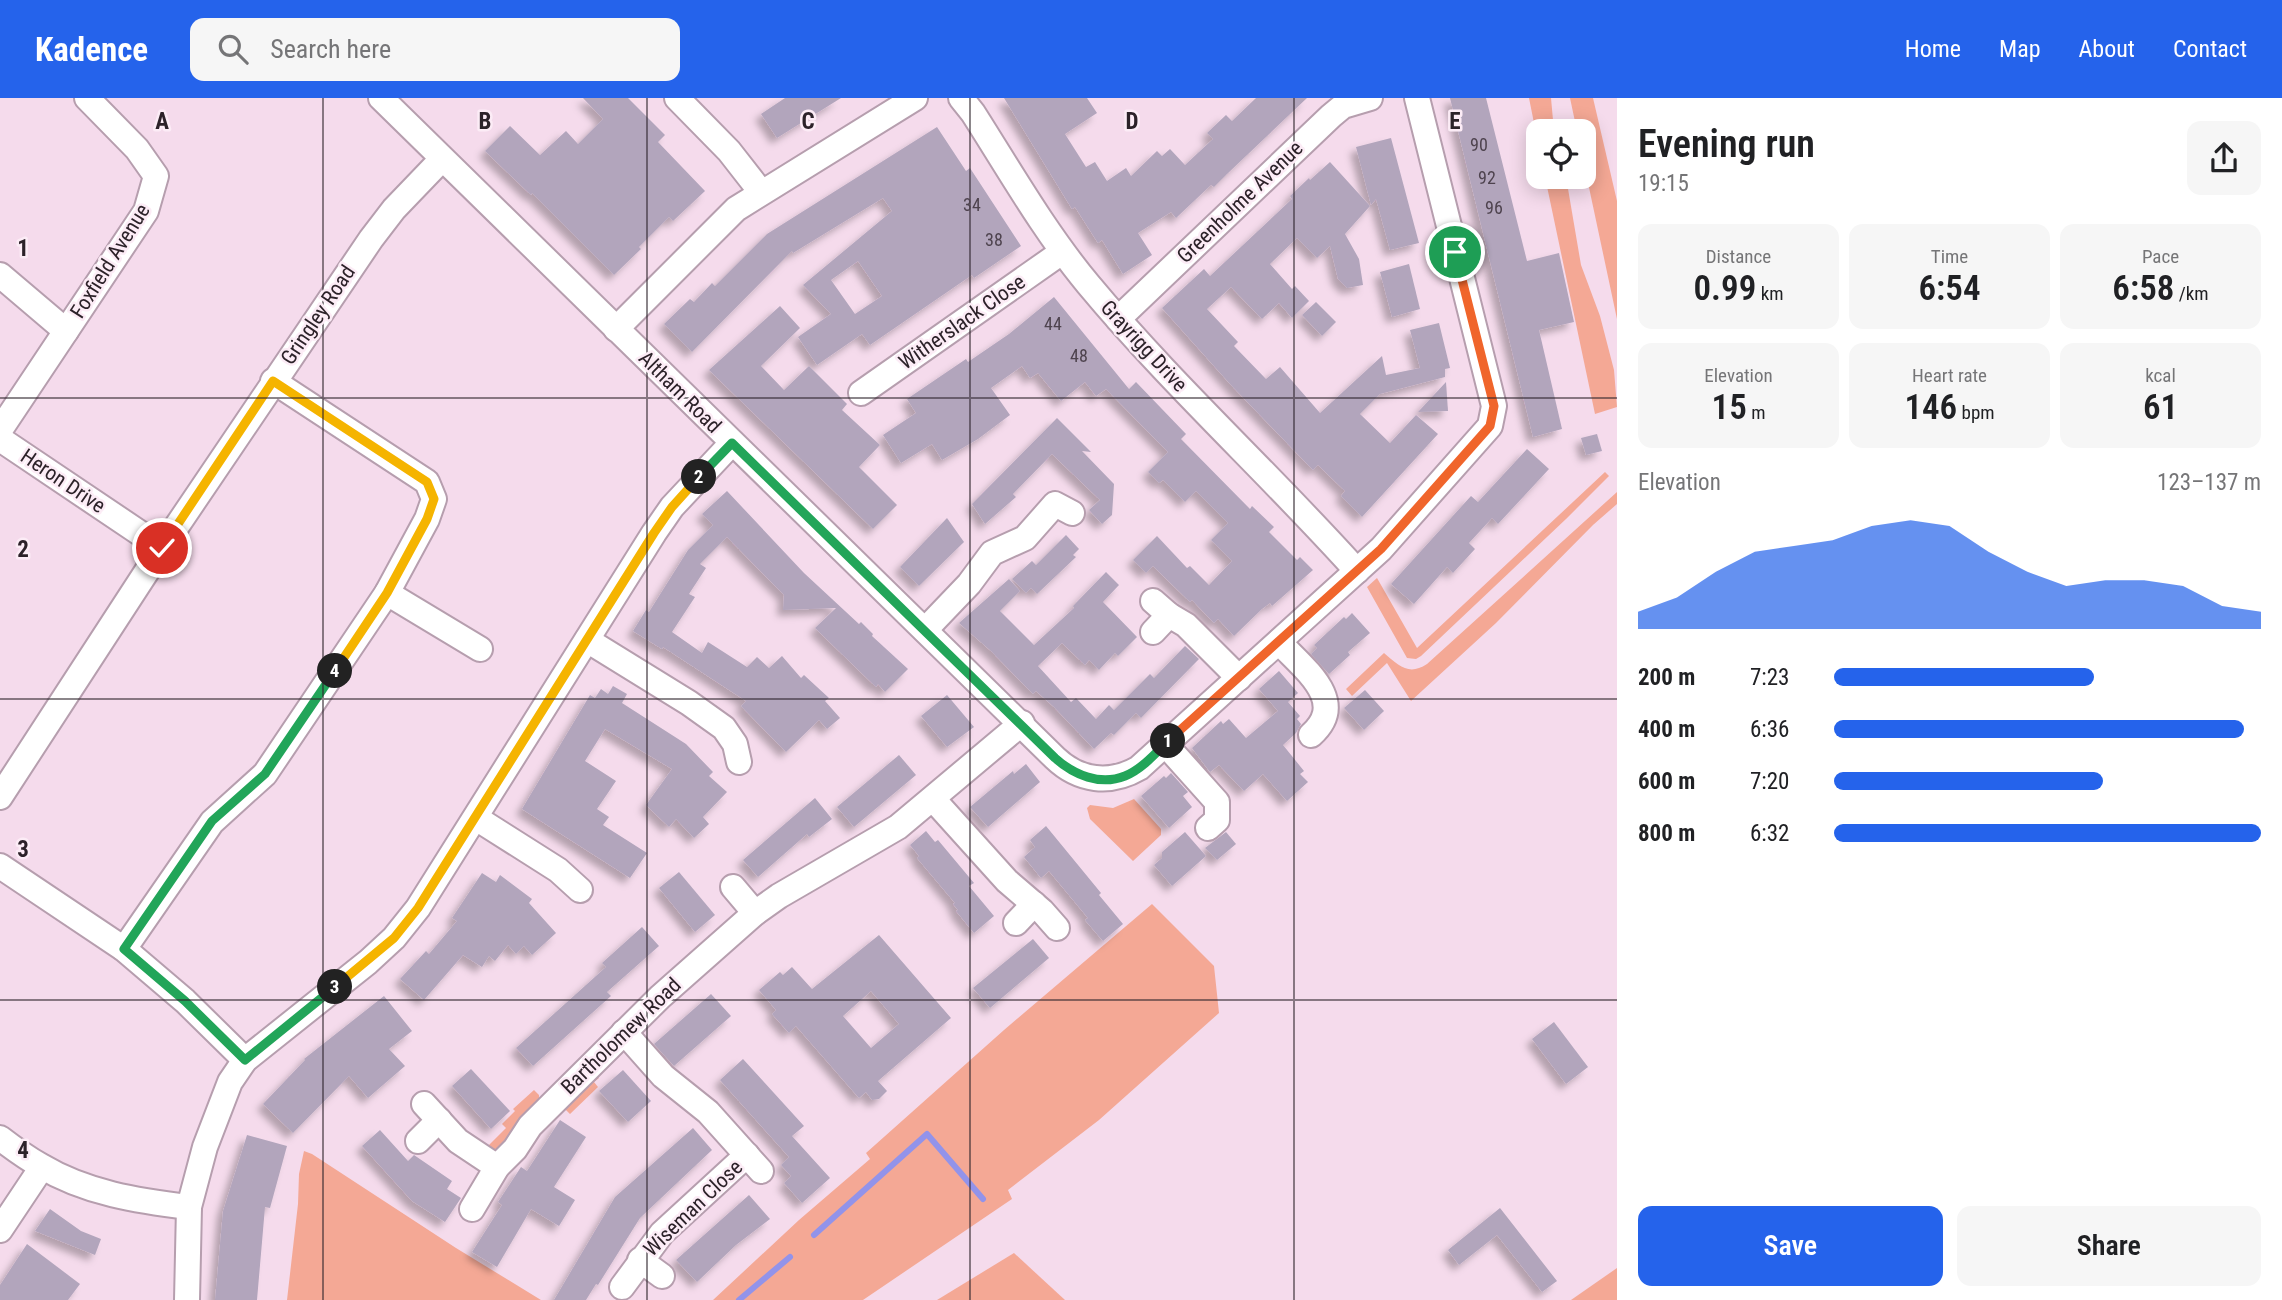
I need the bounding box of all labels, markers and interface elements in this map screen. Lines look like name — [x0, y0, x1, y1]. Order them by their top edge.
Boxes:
search box — [190, 18, 680, 81]
text: Kadence — [35, 30, 148, 69]
icon: search — [214, 30, 252, 68]
text: Search here — [270, 34, 391, 64]
text: Home — [1905, 35, 1961, 63]
text: Map — [1999, 35, 2041, 63]
text: About — [2079, 35, 2135, 63]
text: Contact — [2173, 35, 2247, 63]
text: A — [155, 108, 169, 135]
text: B — [479, 108, 491, 135]
text: C — [801, 108, 815, 135]
text: D — [1126, 108, 1139, 135]
text: E — [1449, 108, 1461, 135]
map controls — [1526, 119, 1596, 189]
button: locate — [1526, 119, 1596, 189]
button: share — [2187, 121, 2261, 195]
text: Evening run — [1638, 122, 1815, 166]
house number: 90 — [1470, 134, 1488, 155]
street label: Greenholme Avenue — [1172, 136, 1308, 268]
house number: 92 — [1478, 167, 1496, 188]
text: 19:15 — [1638, 170, 1689, 197]
house number: 34 — [963, 194, 981, 215]
house number: 96 — [1485, 197, 1503, 218]
street label: Foxfield Avenue — [65, 199, 155, 323]
pin — [1425, 222, 1485, 282]
house number: 38 — [985, 229, 1003, 250]
icon: arrive — [1436, 233, 1474, 271]
text: 1 — [17, 235, 29, 262]
text: Distance — [1706, 245, 1771, 268]
text: Time — [1931, 245, 1968, 268]
text: Pace — [2142, 245, 2179, 268]
street label: Gringley Road — [276, 261, 360, 369]
text: 0.99 — [1693, 268, 1756, 309]
text: 6:54 — [1918, 268, 1981, 309]
text: 6:58 — [2112, 268, 2174, 309]
street label: Witherslack Close — [894, 269, 1030, 374]
text: km — [1756, 282, 1784, 305]
text: /km — [2174, 282, 2209, 305]
street label: Grayrigg Drive — [1096, 296, 1192, 397]
house number: 44 — [1044, 313, 1062, 334]
house number: 48 — [1070, 345, 1088, 366]
street label: Altham Road — [634, 346, 726, 438]
text: Elevation — [1704, 364, 1773, 387]
text: Heart rate — [1912, 364, 1987, 387]
text: kcal — [2145, 364, 2176, 387]
text: 15 — [1712, 387, 1747, 428]
text: 146 — [1904, 387, 1957, 428]
text: 61 — [2143, 387, 2178, 428]
text: m — [1747, 401, 1765, 424]
text: bpm — [1957, 401, 1995, 424]
street label: Heron Drive — [16, 444, 110, 518]
pin: 2 — [682, 460, 716, 494]
text: 2 — [694, 465, 703, 488]
text: Elevation — [1638, 469, 1721, 496]
text: 123–137 m — [2157, 469, 2261, 496]
pin — [132, 518, 192, 578]
icon: check — [143, 529, 181, 567]
text: 2 — [17, 536, 29, 563]
pin: 4 — [318, 654, 352, 688]
text: 4 — [330, 659, 339, 682]
text: 200 m — [1638, 664, 1695, 691]
text: 7:23 — [1750, 664, 1789, 691]
text: 400 m — [1638, 716, 1695, 743]
text: 6:36 — [1750, 716, 1789, 743]
pin: 1 — [1150, 724, 1186, 758]
text: 1 — [1163, 729, 1172, 752]
text: 600 m — [1638, 768, 1695, 795]
text: 7:20 — [1750, 768, 1789, 795]
text: 800 m — [1638, 820, 1695, 847]
text: 6:32 — [1750, 820, 1789, 847]
text: 3 — [17, 836, 29, 863]
pin: 3 — [318, 970, 352, 1004]
street label: Bartholomew Road — [556, 973, 686, 1099]
text: 3 — [330, 975, 339, 998]
text: 4 — [17, 1137, 29, 1164]
street label: Wiseman Close — [639, 1155, 747, 1261]
button: Save — [1638, 1206, 1943, 1286]
button: Share — [1957, 1206, 2261, 1286]

